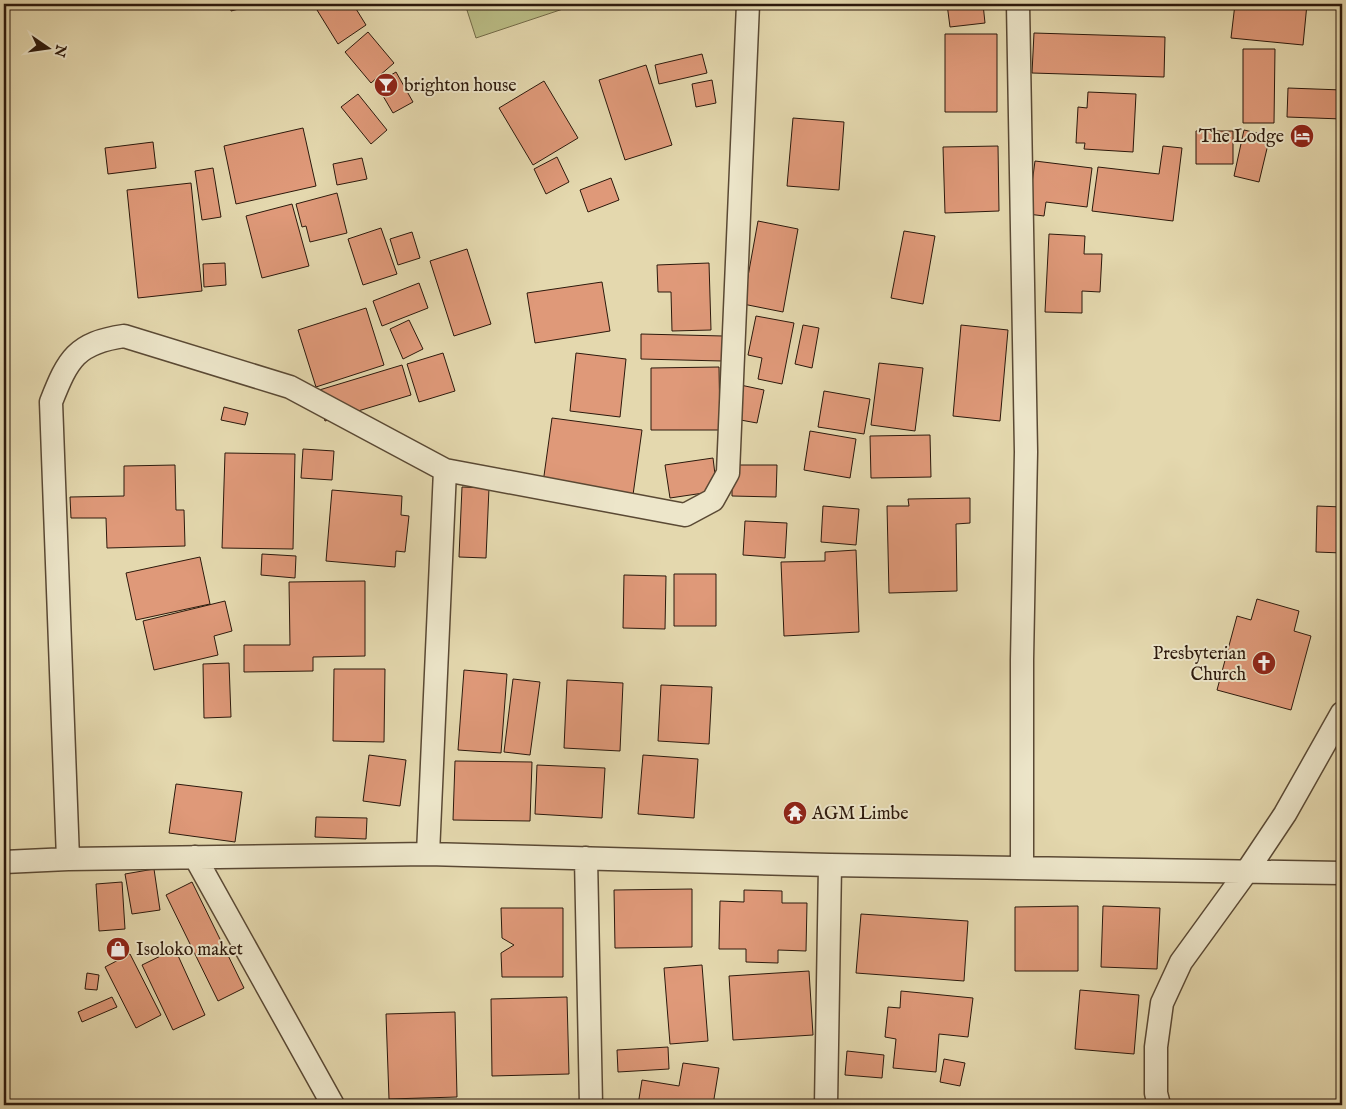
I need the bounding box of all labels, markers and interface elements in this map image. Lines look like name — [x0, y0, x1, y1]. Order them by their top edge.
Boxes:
north arrow — [22, 22, 72, 72]
text: N — [50, 42, 70, 59]
bar icon: brighton house — [373, 72, 399, 98]
place label: brighton house — [404, 75, 517, 98]
hotel icon: The Lodge — [1289, 123, 1315, 149]
place label: The Lodge — [1199, 126, 1284, 149]
place label: Presbyterian Church — [1153, 643, 1246, 687]
church icon: Presbyterian Church — [1251, 650, 1277, 676]
temple icon: AGM Limbe — [782, 800, 808, 826]
place label: AGM Limbe — [811, 803, 908, 826]
shop icon: Isoloko maket — [105, 936, 131, 962]
place label: Isoloko maket — [136, 939, 243, 962]

